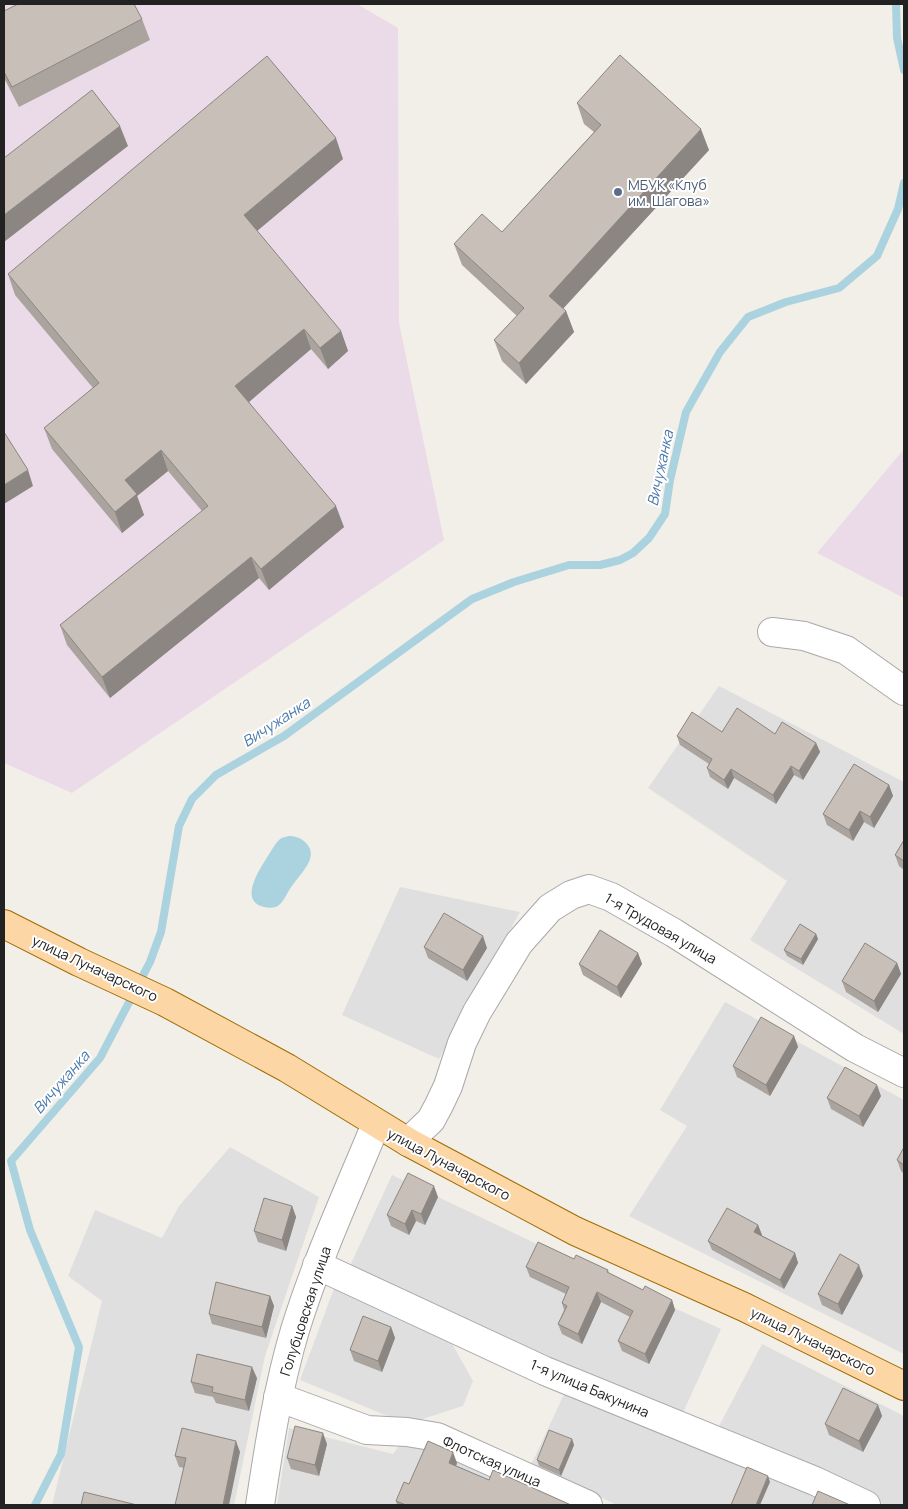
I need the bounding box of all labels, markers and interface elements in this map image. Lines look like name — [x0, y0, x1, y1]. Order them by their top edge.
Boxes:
place label: МБУК «Клуб им. Шагова» — [628, 175, 710, 210]
marker: МБУК «Клуб им. Шагова» — [612, 186, 624, 198]
water label: Вичужанка — [642, 428, 678, 508]
water label: Вичужанка — [238, 692, 315, 752]
street label: 1-я Трудовая улица — [601, 888, 721, 968]
street label: улица Луначарского — [29, 930, 161, 1006]
water label: Вичужанка — [28, 1046, 95, 1118]
street label: улица Луначарского — [384, 1124, 514, 1204]
street label: Голубцовская улица — [275, 1244, 335, 1378]
street label: улица Луначарского — [747, 1302, 879, 1380]
street label: 1-я улица Бакунина — [528, 1354, 652, 1422]
street label: Флотская улица — [440, 1431, 544, 1491]

